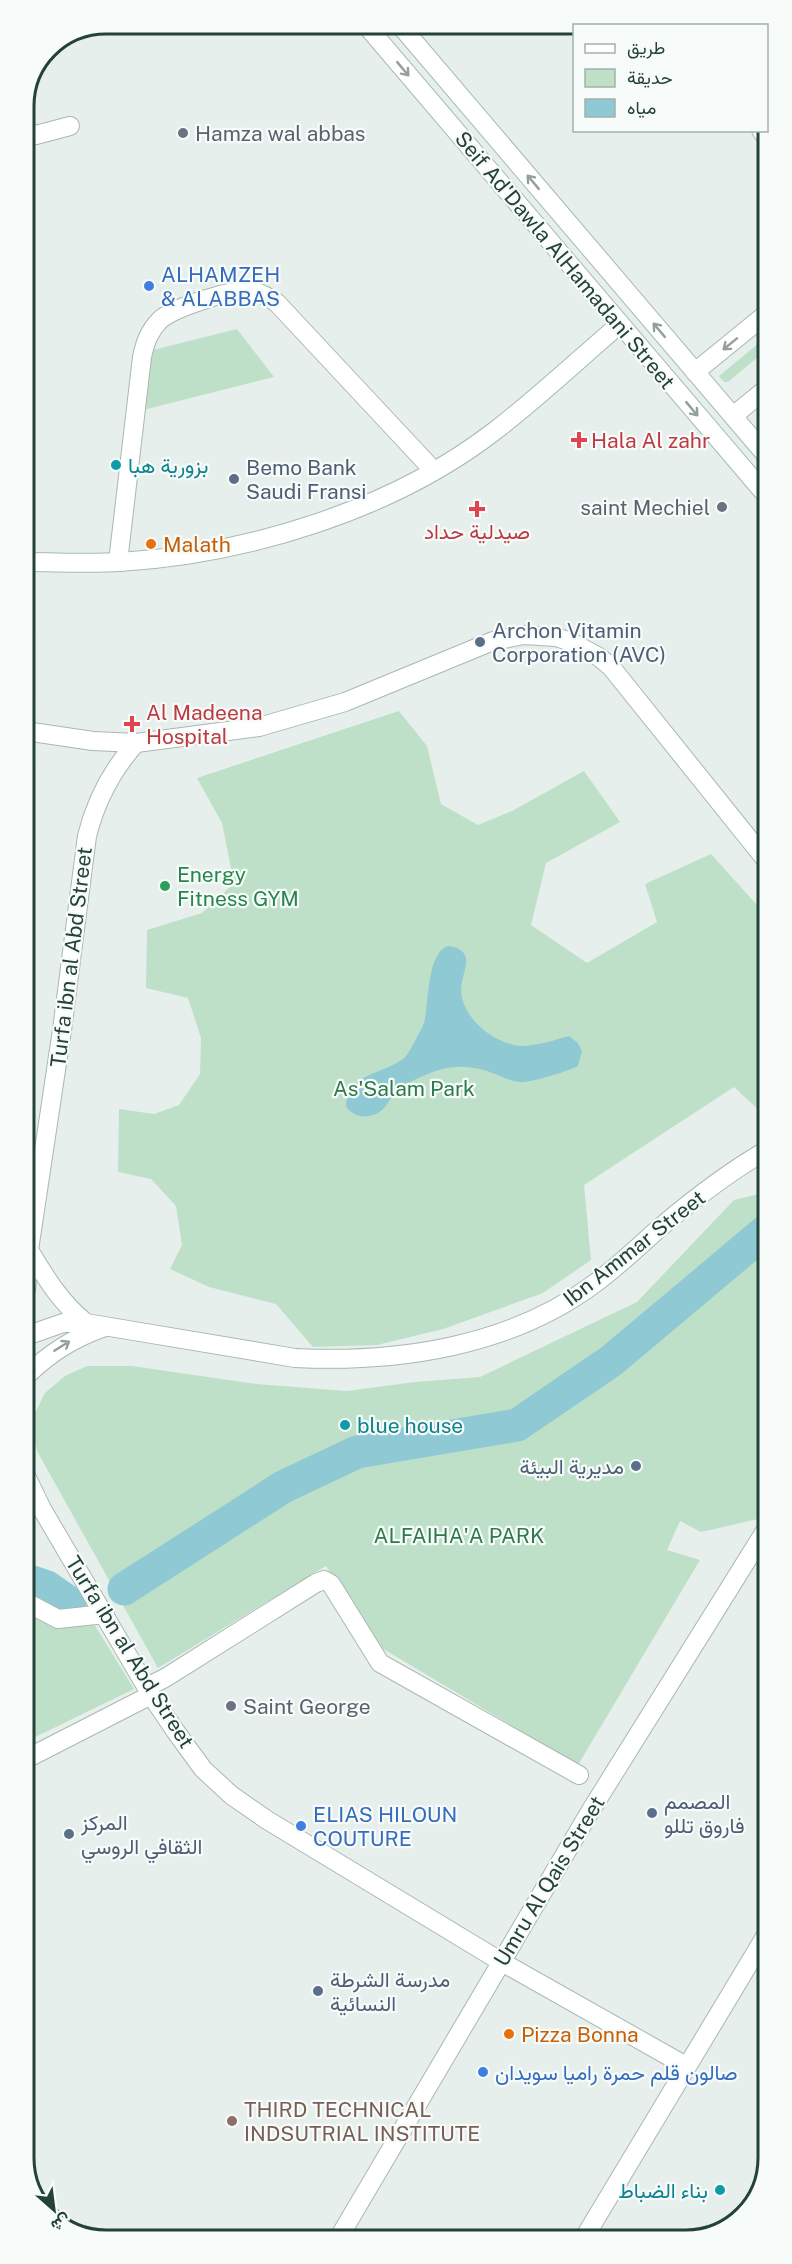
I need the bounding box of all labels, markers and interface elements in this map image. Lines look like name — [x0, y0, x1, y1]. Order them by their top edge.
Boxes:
legend — [573, 24, 768, 132]
text: طريق — [627, 37, 665, 59]
one-way arrow — [396, 61, 409, 77]
text: حديقة — [627, 67, 673, 88]
text: مياه — [627, 97, 656, 118]
place label: Hamza wal abbas — [195, 121, 365, 146]
marker: Hamza wal abbas — [176, 126, 190, 140]
street label: Seif Ad'Dawla AlHamadani Street — [450, 126, 680, 394]
one-way arrow — [526, 175, 540, 190]
place label: ALHAMZEH & ALABBAS — [161, 262, 280, 311]
marker: ALHAMZEH & ALABBAS — [142, 279, 156, 293]
one-way arrow — [652, 323, 666, 338]
one-way arrow — [722, 337, 738, 350]
one-way arrow — [686, 401, 699, 417]
place label: Hala Al zahr — [591, 428, 710, 453]
marker: Hala Al zahr — [572, 433, 586, 447]
place label: بزورية هبا — [128, 453, 208, 479]
place label: Bemo Bank Saudi Fransi — [246, 455, 367, 504]
marker: بزورية هبا — [109, 458, 123, 472]
marker: Bemo Bank Saudi Fransi — [227, 472, 241, 486]
place label: saint Mechiel — [580, 495, 710, 520]
marker: saint Mechiel — [715, 500, 729, 514]
marker: صيدلية حداد — [470, 502, 484, 516]
place label: صيدلية حداد — [424, 519, 530, 544]
place label: Malath — [163, 532, 231, 557]
marker: Malath — [144, 537, 158, 551]
place label: Archon Vitamin Corporation (AVC) — [492, 618, 666, 667]
marker: Archon Vitamin Corporation (AVC) — [473, 635, 487, 649]
place label: Al Madeena Hospital — [146, 700, 263, 749]
marker: Al Madeena Hospital — [123, 715, 141, 733]
street label: Turfa ibn al Abd Street — [45, 845, 97, 1069]
place label: Energy Fitness GYM — [177, 862, 299, 911]
marker: Energy Fitness GYM — [158, 879, 172, 893]
park label: As'Salam Park — [333, 1076, 475, 1101]
street label: Ibn Ammar Street — [558, 1185, 710, 1311]
one-way arrow — [53, 1340, 70, 1352]
place label: blue house — [357, 1413, 463, 1438]
marker: blue house — [338, 1418, 352, 1432]
place label: مديرية البيئة — [519, 1454, 624, 1480]
marker: مديرية البيئة — [629, 1459, 643, 1473]
park label: ALFAIHA'A PARK — [374, 1523, 544, 1548]
street label: Turfa ibn al Abd Street — [61, 1551, 199, 1753]
place label: Saint George — [243, 1694, 371, 1719]
marker: Saint George — [224, 1699, 238, 1713]
place label: المصمم فاروق تللو — [664, 1789, 745, 1839]
street label: Umru Al Qais Street — [488, 1791, 610, 1971]
place label: ELIAS HILOUN COUTURE — [313, 1802, 457, 1851]
marker: المصمم فاروق تللو — [645, 1806, 659, 1820]
place label: المركز الثقافي الروسي — [80, 1810, 202, 1864]
marker: ELIAS HILOUN COUTURE — [294, 1819, 308, 1833]
marker: المركز الثقافي الروسي — [62, 1827, 76, 1841]
place label: مدرسة الشرطة النسائية — [330, 1967, 450, 2016]
marker: مدرسة الشرطة النسائية — [311, 1984, 325, 1998]
place label: Pizza Bonna — [521, 2022, 639, 2047]
marker: Pizza Bonna — [502, 2027, 516, 2041]
place label: صالون قلم حمرة راميا سويدان — [495, 2060, 738, 2087]
marker: صالون قلم حمرة راميا سويدان — [476, 2065, 490, 2079]
place label: THIRD TECHNICAL INDSUTRIAL INSTITUTE — [244, 2097, 480, 2146]
marker: THIRD TECHNICAL INDSUTRIAL INSTITUTE — [225, 2114, 239, 2128]
place label: بناء الضباط — [618, 2178, 708, 2203]
north arrow — [24, 2180, 84, 2240]
marker: بناء الضباط — [713, 2183, 727, 2197]
text: ش — [48, 2210, 74, 2236]

